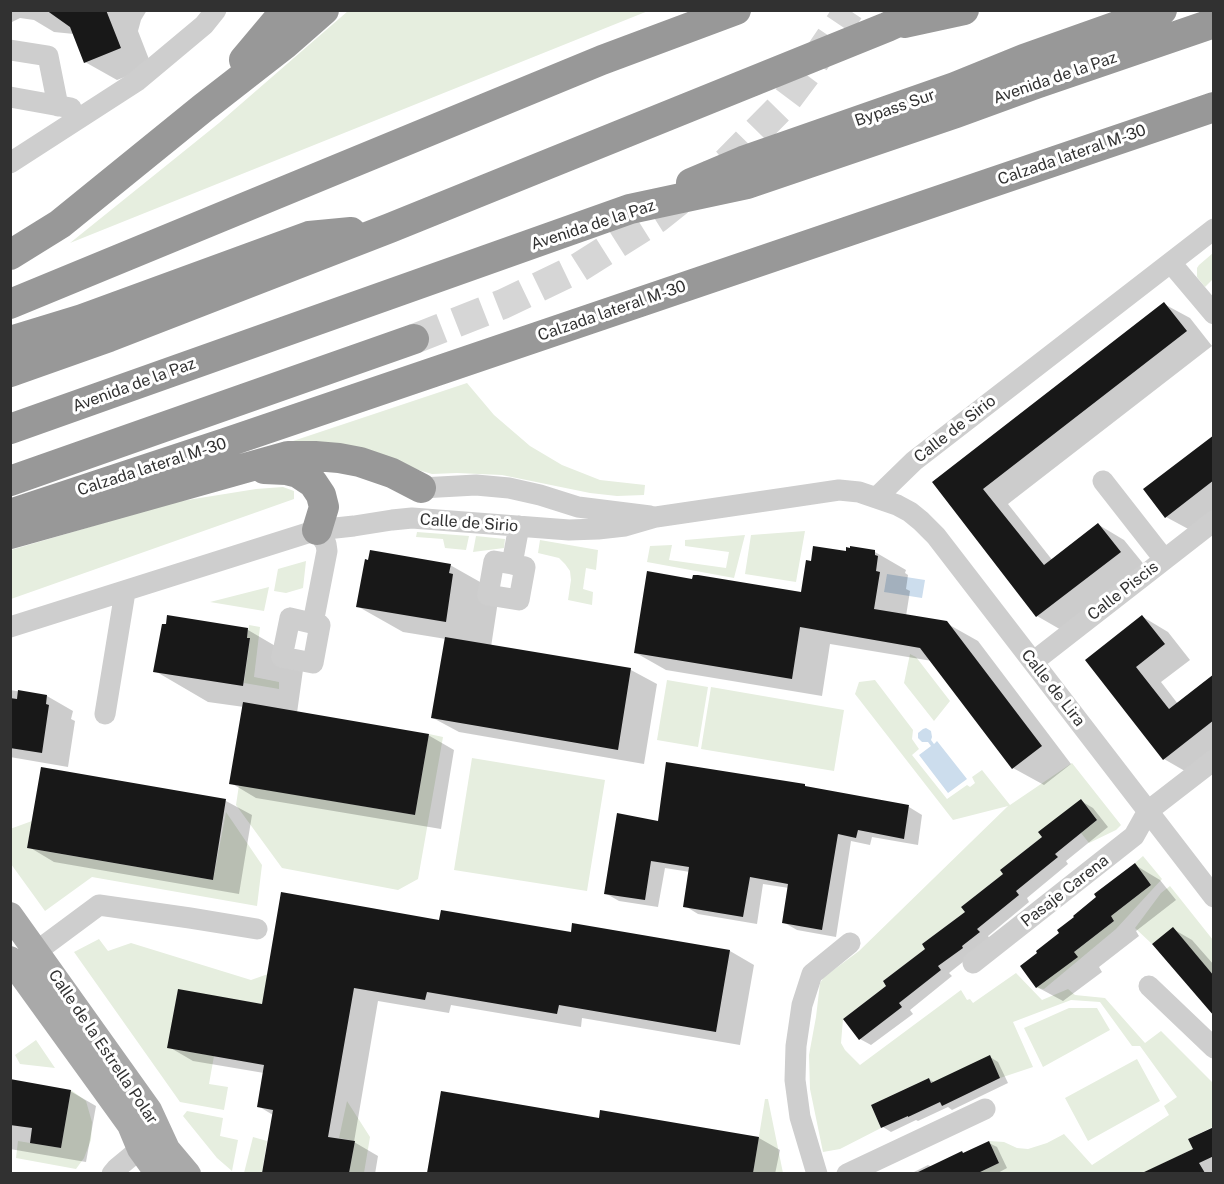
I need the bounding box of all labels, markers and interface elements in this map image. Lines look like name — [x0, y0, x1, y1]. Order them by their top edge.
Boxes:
street label: Avenida de la Paz — [991, 48, 1119, 108]
street label: Bypass Sur — [852, 85, 938, 131]
street label: Calzada lateral M-30 — [995, 121, 1149, 189]
street label: Avenida de la Paz — [529, 196, 657, 254]
street label: Calzada lateral M-30 — [535, 277, 689, 345]
street label: Avenida de la Paz — [70, 354, 198, 416]
street label: Calle de Sirio — [910, 391, 1000, 467]
street label: Calzada lateral M-30 — [75, 434, 229, 500]
street label: Calle de Sirio — [419, 510, 519, 536]
street label: Calle Piscis — [1084, 557, 1162, 625]
street label: Calle de Lira — [1017, 646, 1089, 730]
street label: Pasaje Carena — [1017, 851, 1113, 931]
street label: Calle de la Estrella Polar — [44, 966, 162, 1128]

